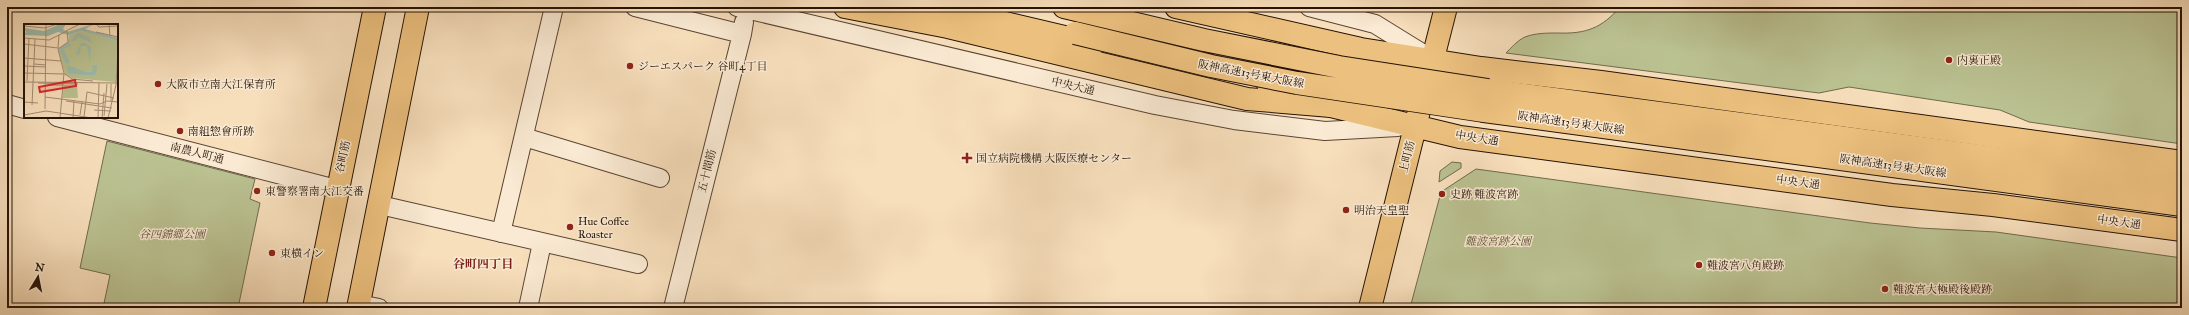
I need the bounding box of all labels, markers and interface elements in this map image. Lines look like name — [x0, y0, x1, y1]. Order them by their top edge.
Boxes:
inset map — [24, 24, 118, 118]
place label: 内裏正殿 — [1957, 54, 2001, 67]
marker: 内裏正殿 — [1944, 55, 1954, 65]
street label: 阪神高速13号東大阪線 — [1197, 57, 1305, 91]
place label: ジーエスパーク 谷町4丁目 — [638, 60, 768, 73]
marker: ジーエスパーク 谷町4丁目 — [625, 61, 635, 71]
street label: 中央大通 — [1050, 75, 1096, 97]
place label: 大阪市立南大江保育所 — [166, 78, 276, 91]
marker: 大阪市立南大江保育所 — [153, 79, 163, 89]
street label: 阪神高速13号東大阪線 — [1517, 109, 1625, 137]
place label: 南組惣會所跡 — [188, 125, 254, 138]
marker: 南組惣會所跡 — [175, 126, 185, 136]
street label: 中央大通 — [1454, 128, 1500, 148]
street label: 上町筋 — [1397, 139, 1417, 175]
street label: 南農人町通 — [169, 140, 225, 166]
street label: 谷町筋 — [333, 140, 353, 174]
street label: 五十間筋 — [695, 148, 719, 194]
marker: 国立病院機構 大阪医療センター — [961, 152, 973, 164]
place label: 国立病院機構 大阪医療センター — [976, 152, 1132, 165]
street label: 阪神高速13号東大阪線 — [1839, 152, 1947, 180]
street label: 中央大通 — [1775, 173, 1821, 191]
place label: 東警察署南大江交番 — [265, 185, 364, 198]
marker: 東警察署南大江交番 — [252, 186, 262, 196]
place label: 史跡 難波宮跡 — [1450, 188, 1518, 201]
marker: 史跡 難波宮跡 — [1437, 189, 1447, 199]
place label: 明治天皇聖 — [1354, 204, 1409, 217]
marker: 明治天皇聖 — [1341, 205, 1351, 215]
street label: 中央大通 — [2096, 213, 2142, 231]
place label: Hue Coffee Roaster — [578, 215, 629, 241]
marker: Hue Coffee Roaster — [565, 222, 575, 232]
park label: 谷四錦郷公園 — [139, 228, 207, 241]
park label: 難波宮跡公園 — [1465, 235, 1533, 248]
place label: 東横イン — [280, 247, 324, 260]
marker: 東横イン — [267, 248, 277, 258]
north arrow — [18, 257, 58, 297]
district label: 谷町四丁目 — [453, 257, 513, 271]
place label: 難波宮八角殿跡 — [1707, 259, 1784, 272]
text: N — [34, 260, 46, 275]
marker: 難波宮八角殿跡 — [1694, 260, 1704, 270]
place label: 難波宮大極殿後殿跡 — [1893, 283, 1992, 296]
marker: 難波宮大極殿後殿跡 — [1880, 284, 1890, 294]

